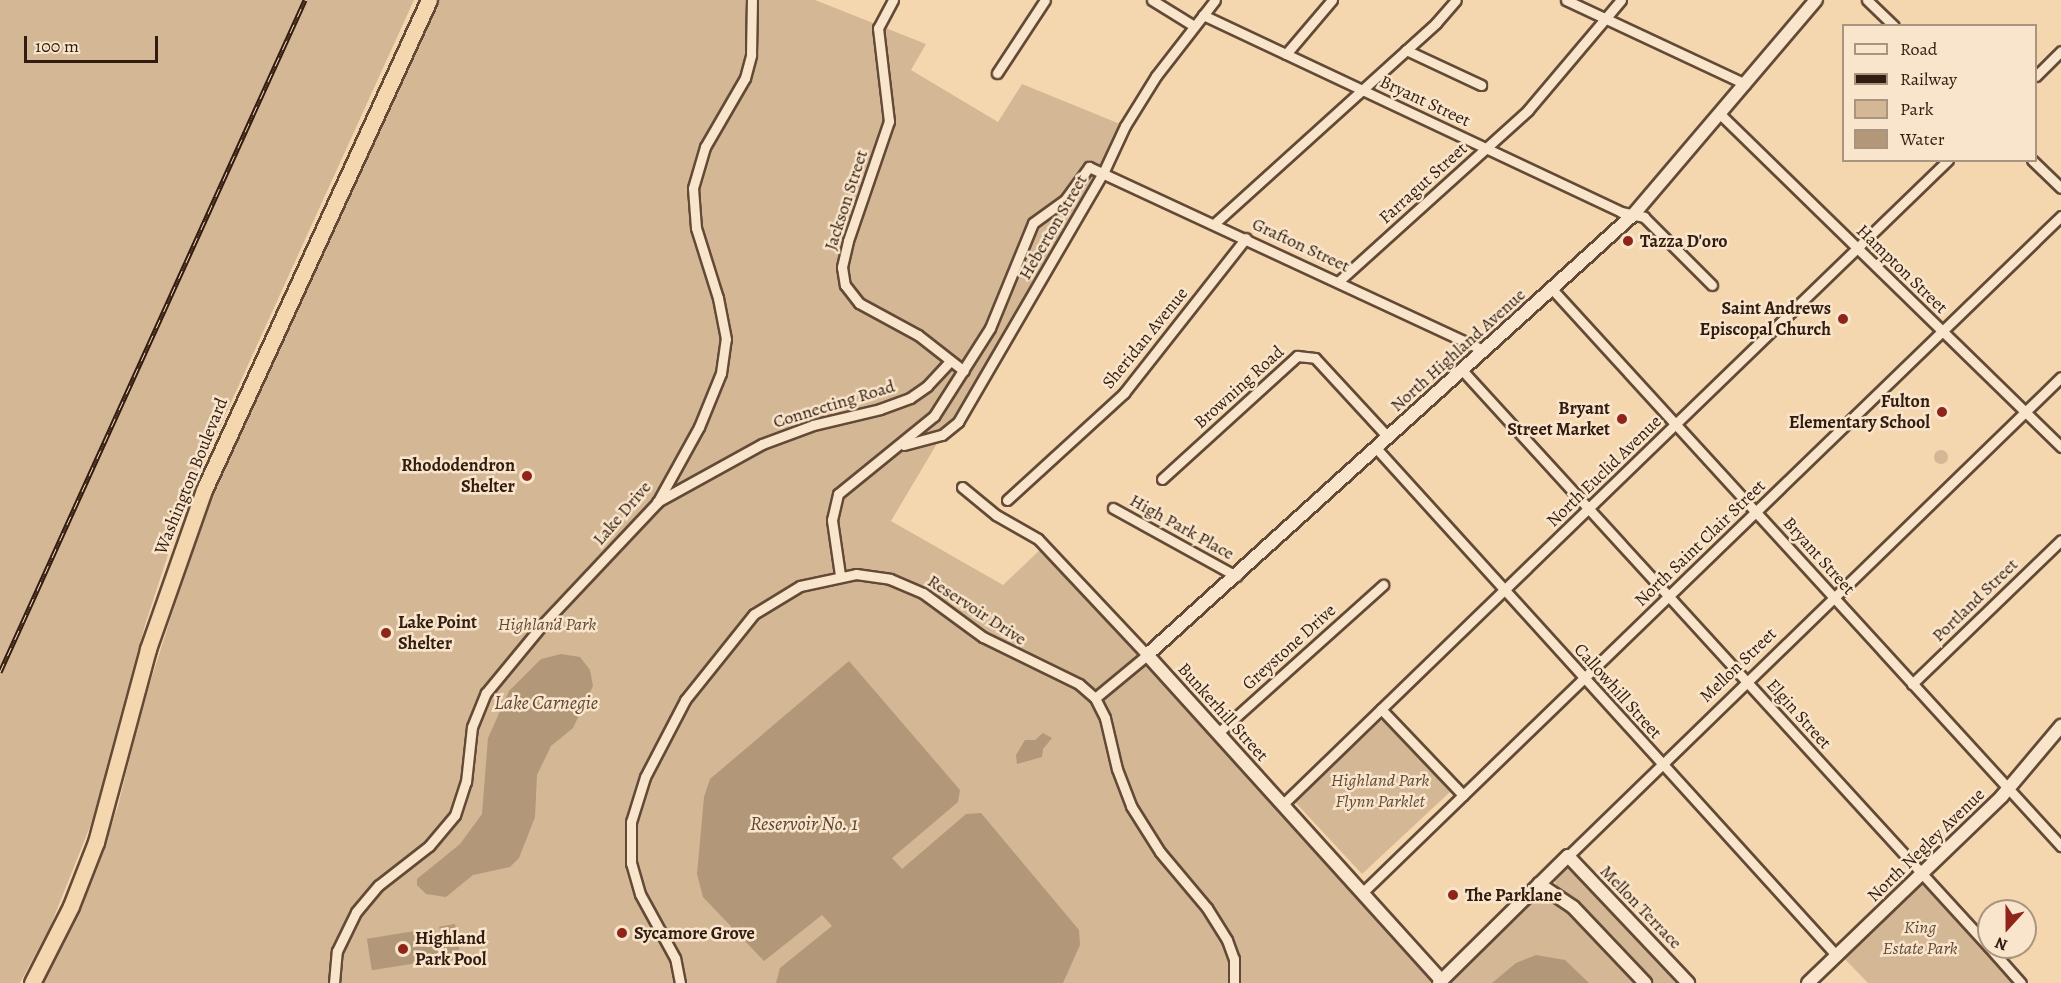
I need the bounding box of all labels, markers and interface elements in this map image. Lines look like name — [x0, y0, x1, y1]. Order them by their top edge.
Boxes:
scale bar — [27, 24, 160, 62]
legend — [1842, 24, 2037, 162]
text: 100 m — [35, 34, 79, 58]
text: Road — [1900, 37, 1937, 61]
text: Railway — [1900, 67, 1957, 91]
street label: Bryant Street — [1376, 71, 1474, 131]
text: Park — [1900, 97, 1934, 121]
text: Water — [1900, 127, 1945, 151]
street label: Farragut Street — [1374, 138, 1472, 228]
street label: Jackson Street — [820, 147, 872, 253]
street label: Heberton Street — [1014, 171, 1092, 283]
street label: Grafton Street — [1249, 213, 1353, 277]
street label: Hampton Street — [1852, 220, 1952, 318]
place label: Tazza D'oro — [1640, 230, 1728, 252]
marker: Tazza D'oro — [1621, 234, 1635, 248]
street label: Sheridan Avenue — [1098, 283, 1192, 393]
street label: North Highland Avenue — [1386, 284, 1530, 416]
place label: Saint Andrews Episcopal Church — [1700, 298, 1831, 340]
marker: Saint Andrews Episcopal Church — [1836, 312, 1850, 326]
street label: Browning Road — [1190, 341, 1288, 433]
street label: Connecting Road — [770, 375, 898, 433]
place label: Fulton Elementary School — [1789, 391, 1930, 434]
street label: Washington Boulevard — [150, 394, 232, 558]
place label: Bryant Street Market — [1507, 398, 1610, 440]
marker: Fulton Elementary School — [1935, 405, 1949, 419]
street label: North Euclid Avenue — [1542, 411, 1666, 531]
marker: Bryant Street Market — [1615, 412, 1629, 426]
place label: Rhododendron Shelter — [401, 455, 515, 498]
marker: Rhododendron Shelter — [520, 469, 534, 483]
street label: North Saint Clair Street — [1630, 475, 1770, 611]
street label: Lake Drive — [588, 476, 656, 550]
street label: High Park Place — [1126, 489, 1238, 565]
street label: Bryant Street — [1778, 513, 1860, 599]
street label: Portland Street — [1928, 554, 2022, 646]
street label: Reservoir Drive — [923, 570, 1031, 650]
street label: Greystone Drive — [1238, 599, 1340, 695]
place label: Lake Point Shelter — [398, 612, 477, 654]
park label: Highland Park — [498, 613, 596, 635]
street label: Mellon Street — [1695, 623, 1781, 707]
marker: Lake Point Shelter — [379, 626, 393, 640]
street label: Callowhill Street — [1569, 639, 1667, 743]
street label: Bunkerhill Street — [1173, 658, 1273, 766]
street label: Elgin Street — [1762, 675, 1836, 753]
water label: Lake Carnegie — [494, 690, 598, 714]
park label: Highland Park Flynn Parklet — [1331, 770, 1429, 812]
street label: North Negley Avenue — [1863, 784, 1989, 906]
water label: Reservoir No. 1 — [750, 811, 858, 835]
street label: Mellon Terrace — [1596, 861, 1686, 953]
place label: The Parklane — [1465, 884, 1562, 906]
marker: The Parklane — [1446, 888, 1460, 902]
north arrow — [1977, 899, 2037, 959]
park label: King Estate Park — [1882, 917, 1958, 960]
place label: Sycamore Grove — [634, 922, 755, 944]
marker: Sycamore Grove — [615, 926, 629, 940]
place label: Highland Park Pool — [415, 928, 486, 970]
text: N — [1992, 932, 2011, 956]
marker: Highland Park Pool — [396, 942, 410, 956]

